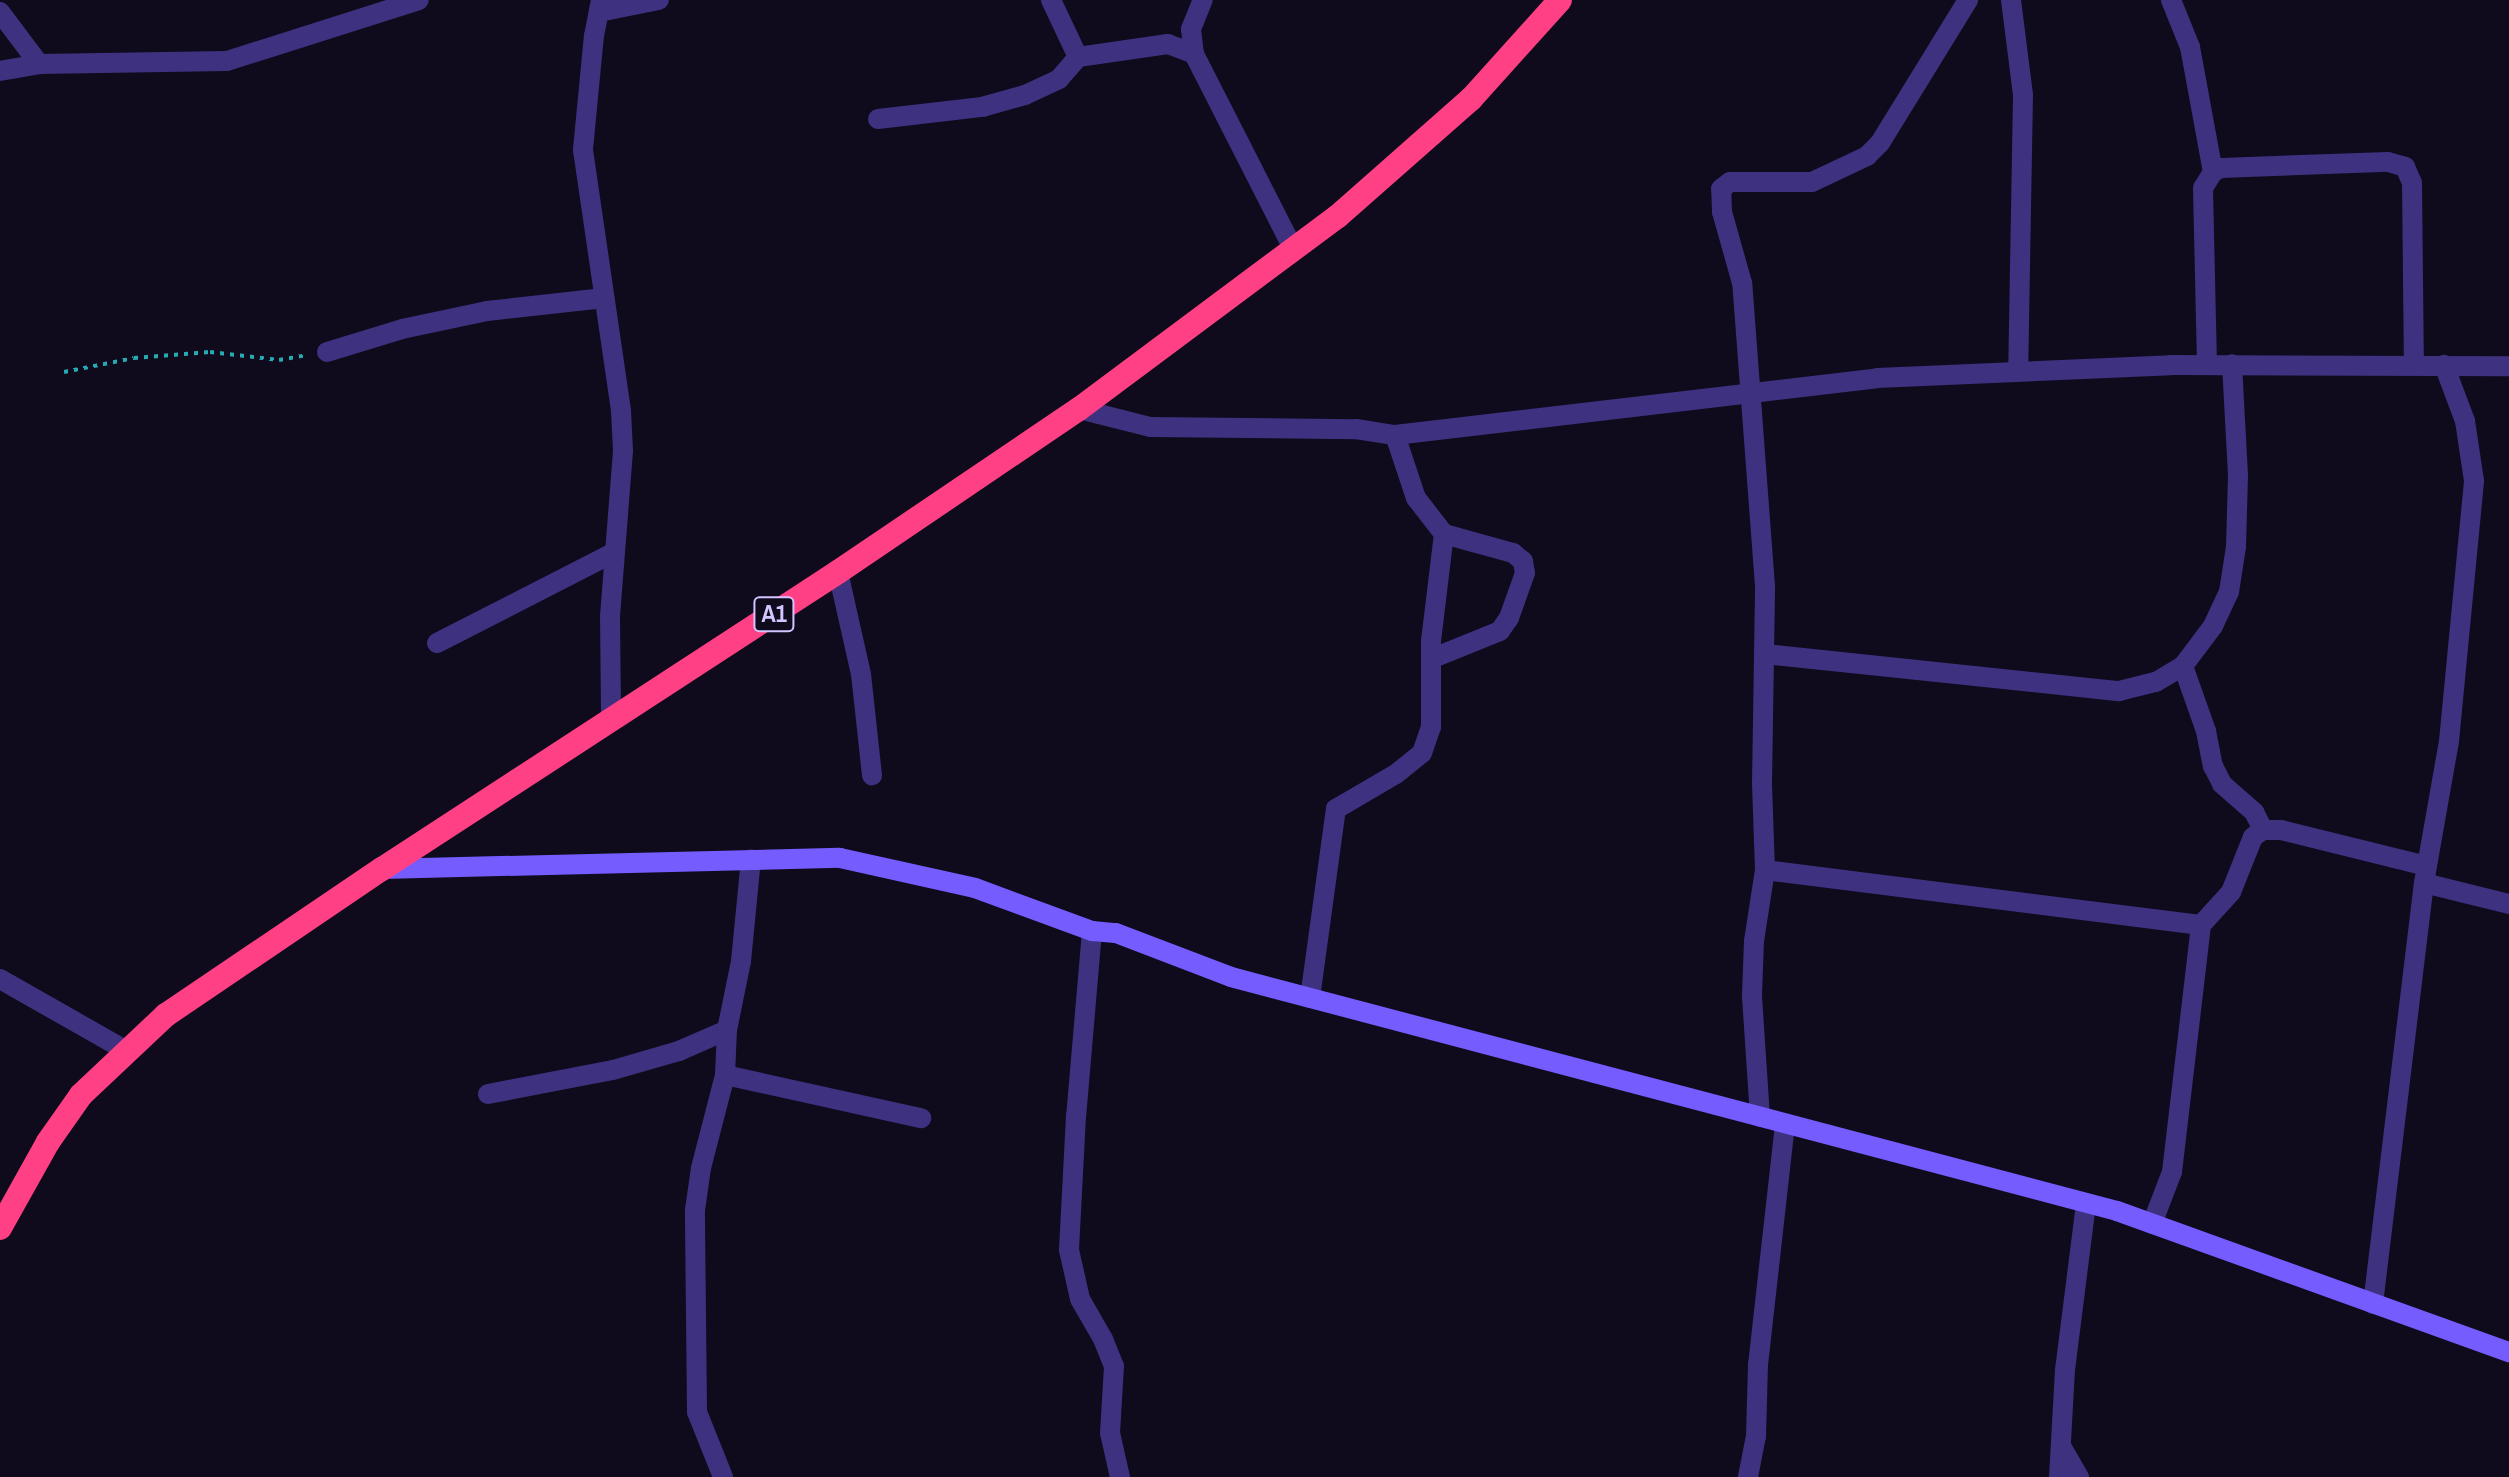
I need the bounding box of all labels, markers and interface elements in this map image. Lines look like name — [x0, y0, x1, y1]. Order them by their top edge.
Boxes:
road number: A1 — [752, 594, 796, 634]

